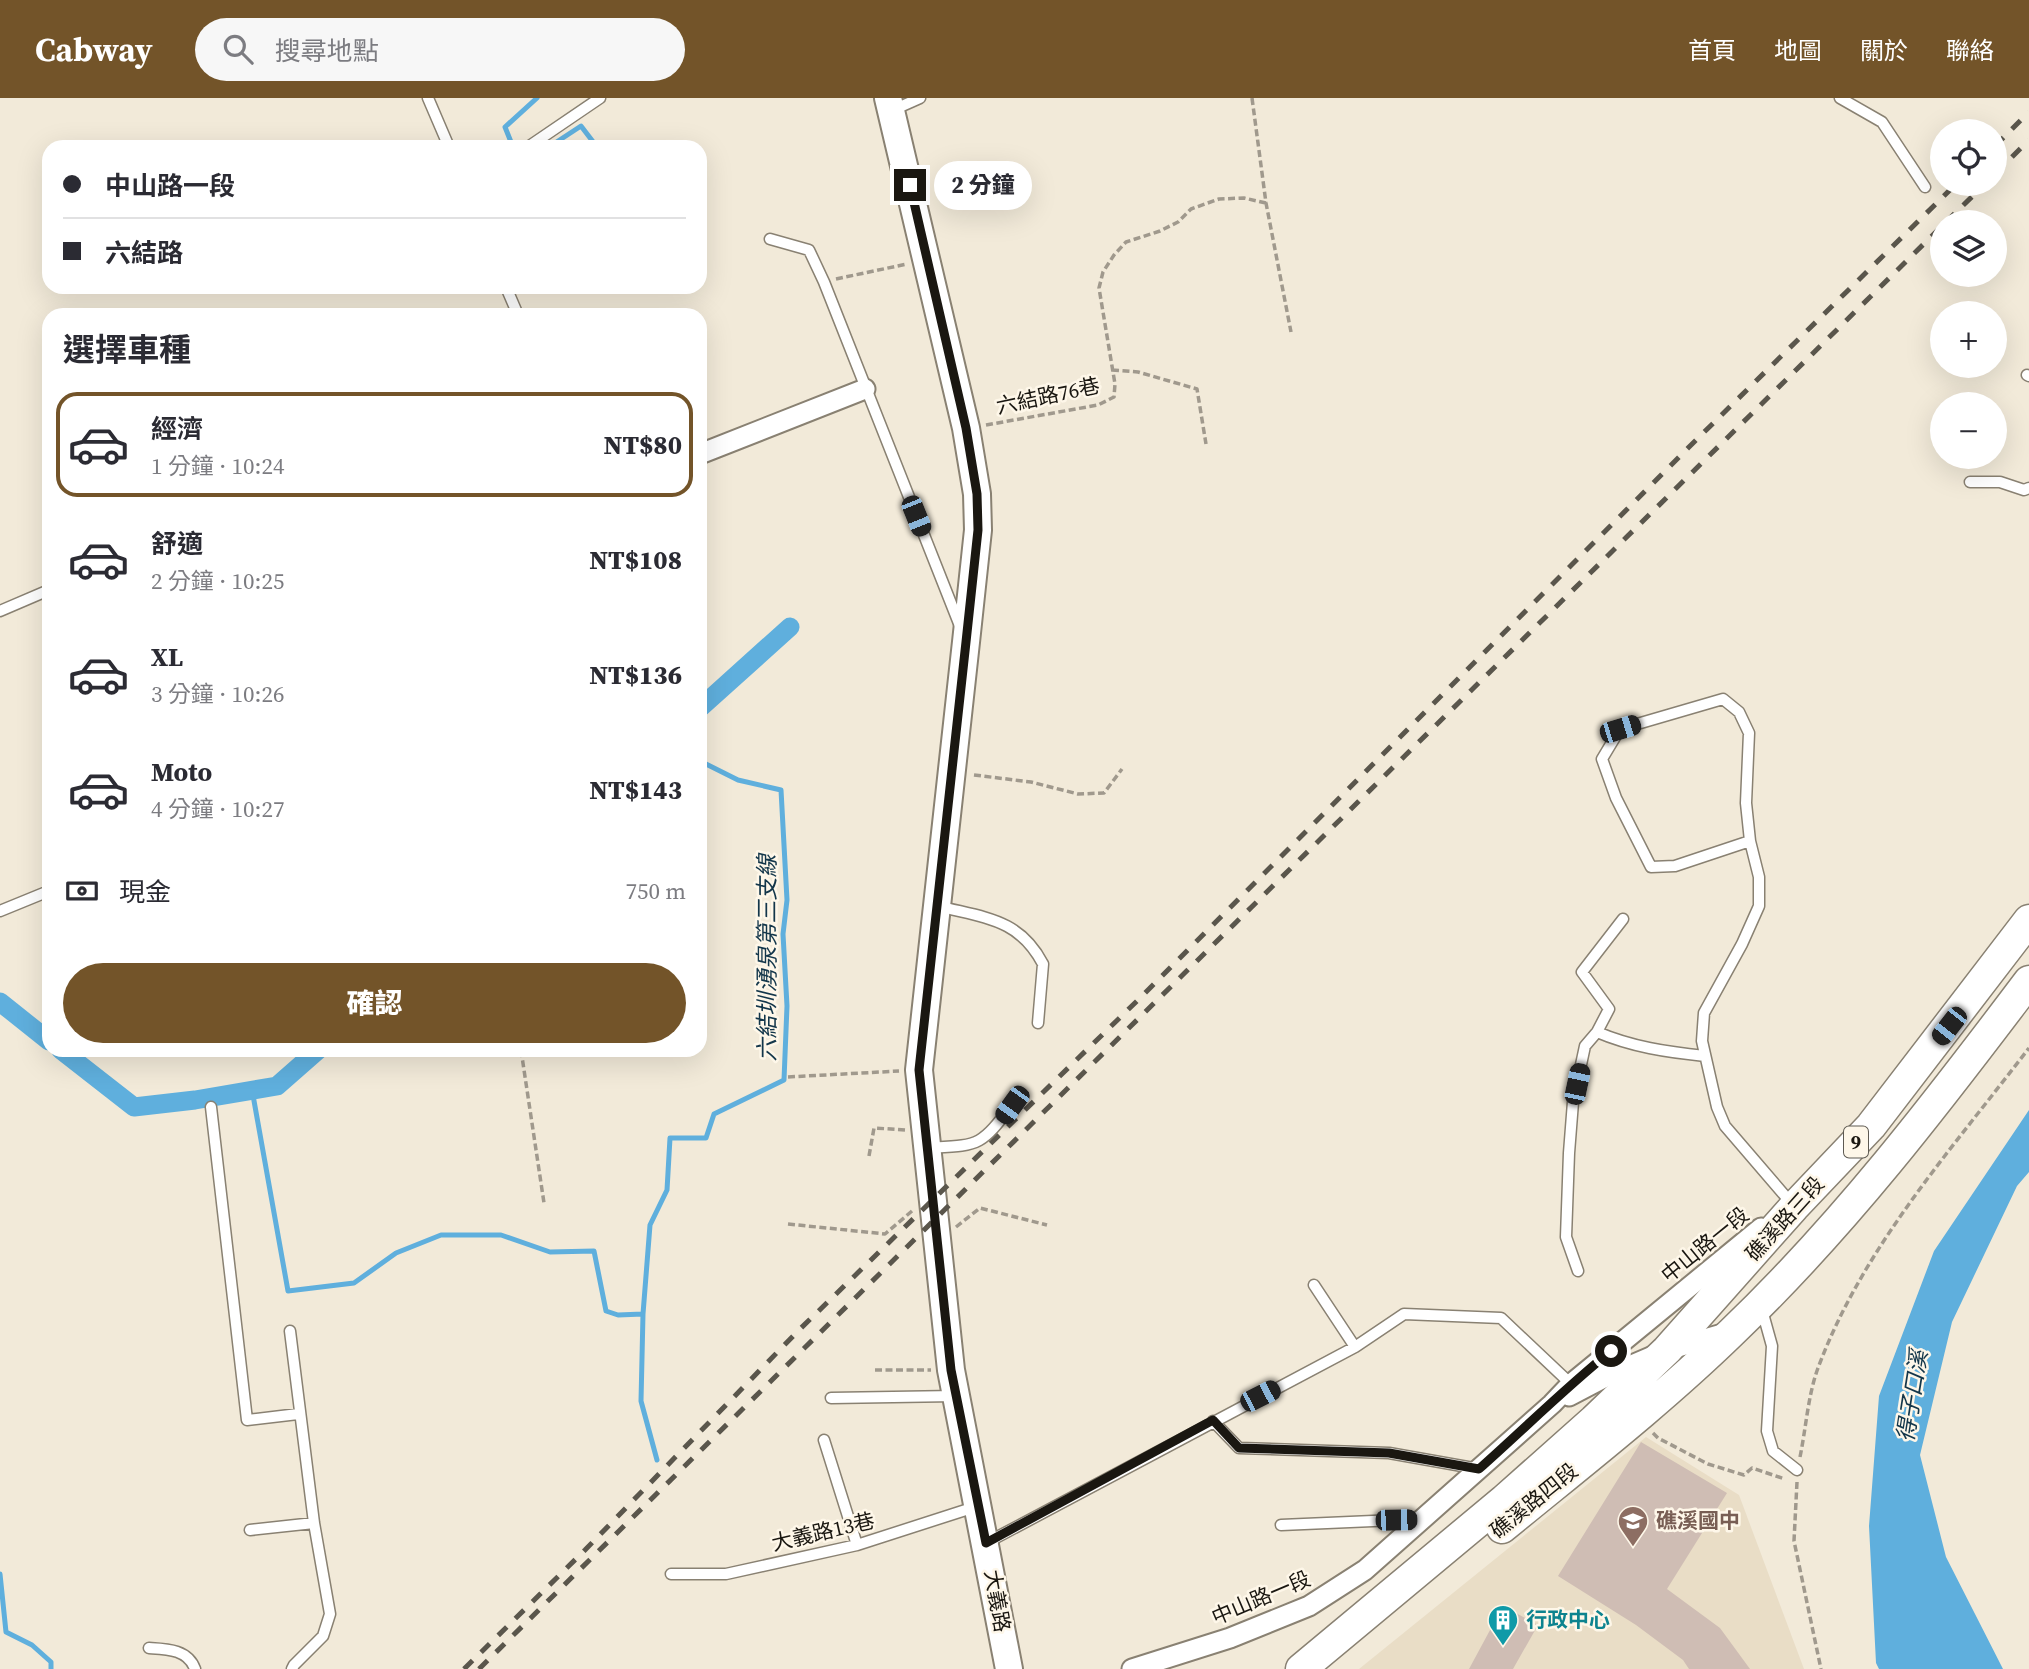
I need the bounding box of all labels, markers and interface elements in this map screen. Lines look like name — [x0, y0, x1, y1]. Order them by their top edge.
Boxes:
search box — [195, 18, 685, 81]
text: Cabway — [35, 27, 153, 72]
icon: search — [219, 30, 257, 68]
text: 搜尋地點 — [275, 33, 379, 69]
text: 首頁 — [1688, 34, 1736, 67]
text: 地圖 — [1774, 34, 1822, 67]
text: 關於 — [1860, 34, 1908, 67]
text: 聯絡 — [1946, 34, 1994, 67]
map controls — [1930, 119, 2007, 469]
button: locate — [1930, 119, 2007, 196]
callout: 2 分鐘 — [934, 160, 1032, 210]
text: 中山路一段 — [105, 168, 235, 204]
route end — [894, 169, 926, 201]
text: 2 分鐘 — [951, 169, 1015, 201]
button: layers — [1930, 210, 2007, 287]
text: 六結路 — [105, 235, 183, 271]
button: + — [1930, 301, 2007, 378]
text: 選擇車種 — [63, 328, 191, 372]
street label: 六結路76巷 — [994, 370, 1102, 421]
button: − — [1930, 392, 2007, 469]
text: 經濟 — [151, 411, 203, 447]
icon: car — [67, 413, 130, 476]
text: NT$80 — [604, 427, 682, 463]
text: 1 分鐘 · 10:24 — [151, 450, 284, 482]
car — [899, 493, 934, 539]
text: 舒適 — [151, 526, 203, 562]
icon: car — [67, 528, 130, 591]
text: NT$108 — [589, 542, 682, 578]
text: 2 分鐘 · 10:25 — [151, 565, 284, 597]
text: XL — [151, 639, 183, 675]
icon: car — [67, 643, 130, 706]
text: NT$136 — [589, 657, 682, 693]
text: 3 分鐘 · 10:26 — [151, 678, 284, 710]
car — [1597, 713, 1644, 745]
text: Moto — [151, 754, 212, 790]
icon: car — [67, 758, 130, 821]
text: NT$143 — [589, 772, 682, 808]
text: 4 分鐘 · 10:27 — [151, 793, 284, 825]
water label: 六結圳湧泉第三支線 — [751, 852, 783, 1062]
icon: cash — [63, 872, 101, 910]
text: 現金 — [119, 874, 171, 910]
text: 750 m — [625, 875, 686, 907]
button: 確認 — [63, 963, 686, 1043]
car — [1928, 1003, 1971, 1049]
car — [1563, 1061, 1592, 1107]
car — [992, 1082, 1033, 1128]
road number: 9 — [1844, 1126, 1868, 1158]
street label: 礁溪路三段 — [1739, 1170, 1831, 1267]
street label: 中山路一段 — [1655, 1200, 1755, 1289]
route start — [1595, 1335, 1627, 1367]
water label: 得子口溪 — [1889, 1345, 1935, 1444]
car — [1237, 1377, 1284, 1415]
street label: 礁溪路四段 — [1484, 1456, 1584, 1545]
school or university icon: 礁溪國中 — [1616, 1504, 1650, 1548]
street label: 大義路13巷 — [768, 1506, 877, 1557]
place label: 礁溪國中 — [1656, 1506, 1740, 1535]
car — [1375, 1509, 1418, 1531]
street label: 中山路一段 — [1207, 1564, 1315, 1631]
street label: 大義路 — [978, 1567, 1017, 1634]
building icon: 行政中心 — [1486, 1603, 1520, 1647]
place label: 行政中心 — [1526, 1605, 1610, 1634]

